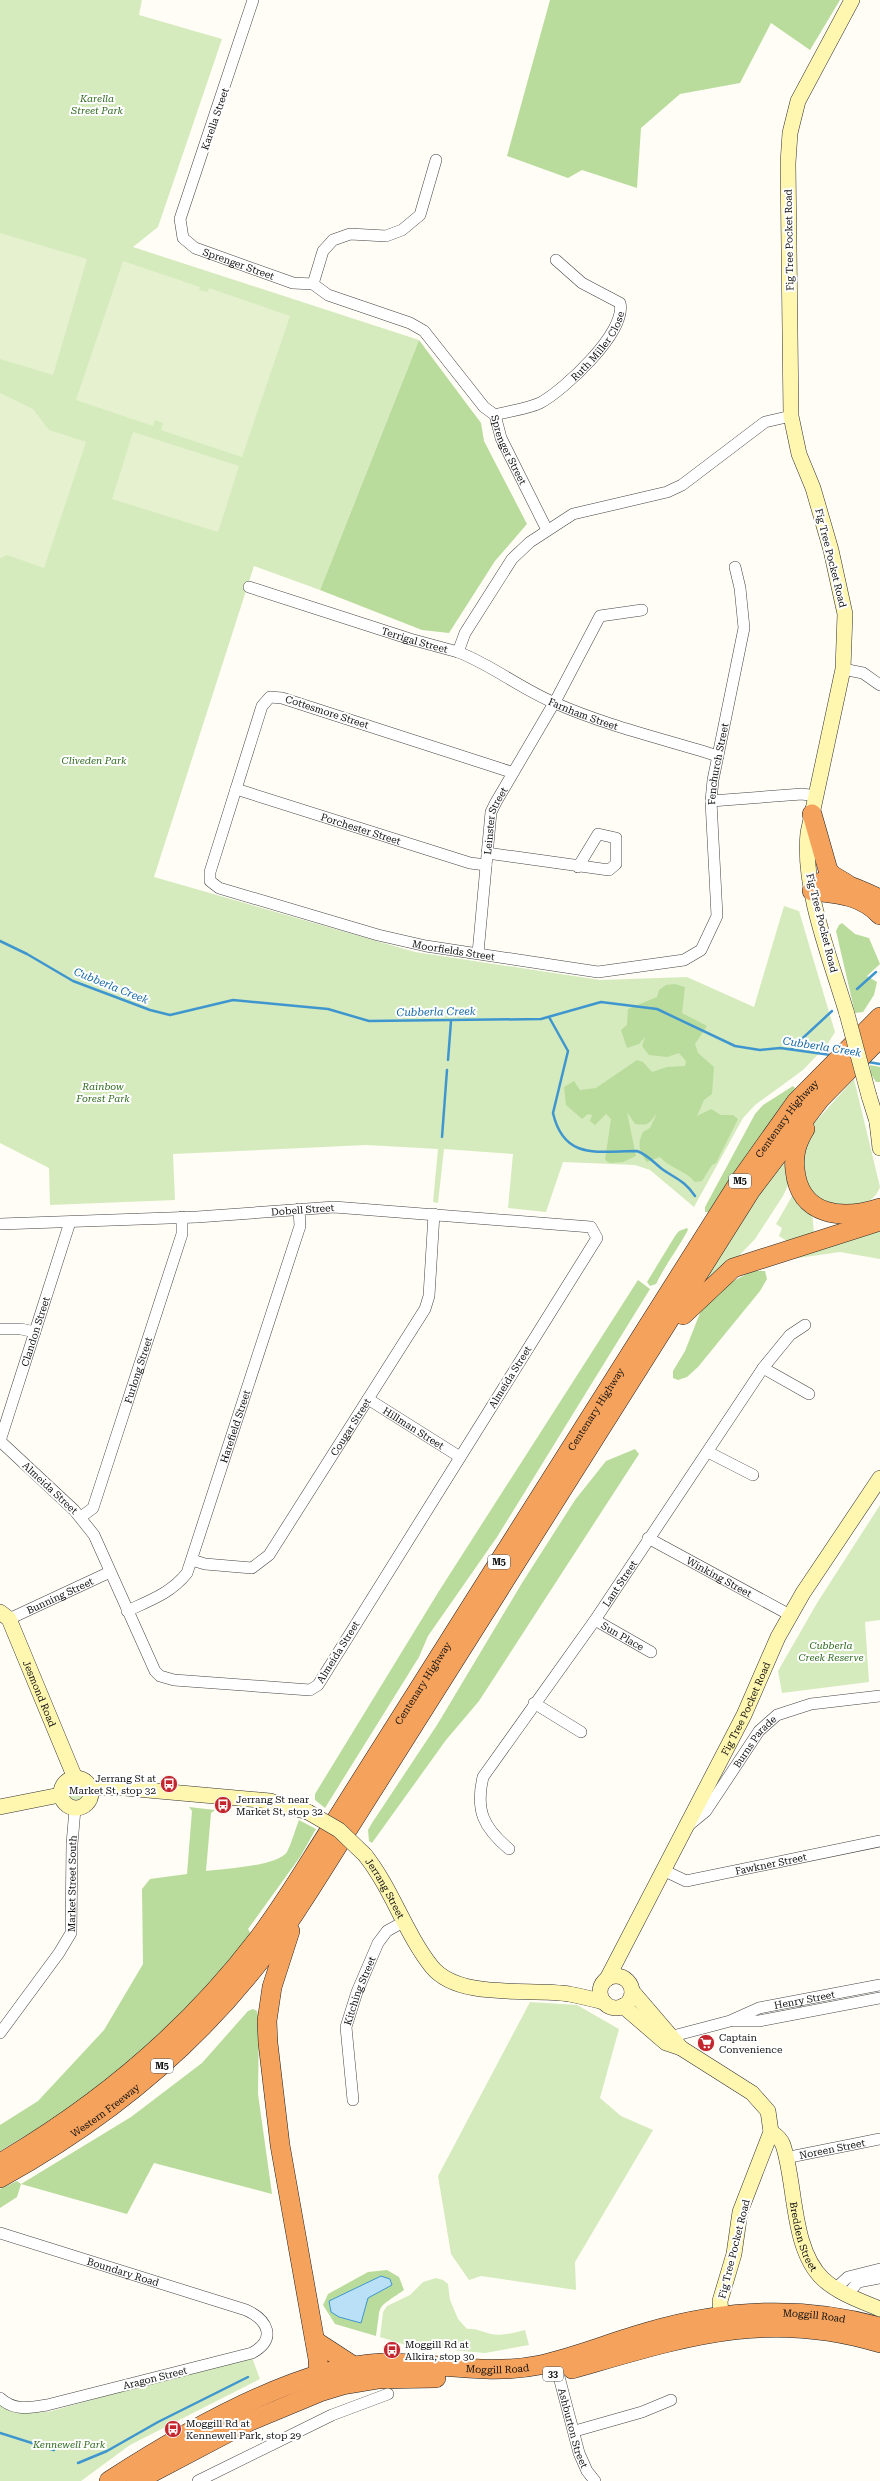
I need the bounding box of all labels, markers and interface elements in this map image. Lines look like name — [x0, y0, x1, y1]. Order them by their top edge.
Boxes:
street label: Karella Street — [199, 86, 231, 151]
park label: Karella Street Park — [70, 93, 124, 116]
street label: Fig Tree Pocket Road — [783, 188, 795, 291]
street label: Sprenger Street — [201, 246, 276, 281]
street label: Ruth Miller Close — [568, 310, 626, 383]
street label: Sprenger Street — [490, 413, 529, 486]
street label: Fig Tree Pocket Road — [813, 507, 849, 609]
street label: Terrigal Street — [380, 625, 449, 655]
street label: Cottesmore Street — [284, 693, 370, 731]
street label: Farnham Street — [547, 695, 620, 732]
street label: Fenchurch Street — [705, 722, 730, 805]
park label: Cliveden Park — [62, 755, 127, 766]
street label: Leinster Street — [482, 785, 509, 855]
street label: Porchester Street — [320, 811, 402, 846]
street label: Fig Tree Pocket Road — [804, 872, 840, 974]
street label: Moorfields Street — [411, 938, 496, 962]
water label: Cubberla Creek — [72, 965, 150, 1007]
water label: Cubberla Creek — [396, 1005, 476, 1019]
water label: Cubberla Creek — [782, 1034, 862, 1060]
street label: Centenary Highway — [753, 1077, 820, 1160]
park label: Rainbow Forest Park — [75, 1081, 130, 1104]
road number: M5 — [729, 1174, 751, 1188]
street label: Dobell Street — [271, 1201, 335, 1217]
street label: Clandon Street — [19, 1295, 51, 1368]
street label: Furlong Street — [122, 1335, 154, 1405]
street label: Almeida Street — [487, 1344, 534, 1410]
street label: Centenary Highway — [565, 1366, 626, 1453]
street label: Harefield Street — [218, 1388, 252, 1464]
street label: Cougar Street — [328, 1396, 373, 1458]
street label: Hillman Street — [381, 1404, 446, 1451]
street label: Almeida Street — [20, 1460, 80, 1516]
street label: Winking Street — [685, 1554, 754, 1599]
road number: M5 — [488, 1555, 510, 1569]
street label: Lant Street — [600, 1558, 639, 1608]
street label: Bunning Street — [25, 1575, 95, 1616]
street label: Almeida Street — [315, 1619, 362, 1685]
street label: Sun Place — [599, 1619, 647, 1653]
street label: Centenary Highway — [392, 1640, 453, 1726]
park label: Cubberla Creek Reserve — [798, 1640, 864, 1663]
street label: Jesmond Road — [21, 1659, 59, 1729]
street label: Fig Tree Pocket Road — [719, 1660, 772, 1757]
street label: Burns Parade — [731, 1713, 779, 1770]
place label: Jerrang St at Market St, stop 32 — [69, 1773, 156, 1796]
bus stop icon: Jerrang St at Market St, stop 32 — [159, 1774, 179, 1794]
place label: Jerrang St near Market St, stop 32 — [236, 1794, 323, 1817]
bus stop icon: Jerrang St near Market St, stop 32 — [213, 1795, 233, 1815]
street label: Market Street South — [66, 1834, 78, 1932]
street label: Fawkner Street — [734, 1851, 808, 1876]
street label: Jerrang Street — [364, 1856, 407, 1921]
street label: Kitching Street — [341, 1954, 377, 2026]
street label: Henry Street — [773, 1988, 836, 2011]
place label: Captain Convenience — [719, 2032, 783, 2055]
supermarket icon: Captain Convenience — [696, 2033, 716, 2053]
road number: M5 — [151, 2059, 173, 2073]
street label: Western Freeway — [69, 2081, 141, 2139]
street label: Noreen Street — [798, 2137, 866, 2161]
street label: Fig Tree Pocket Road — [716, 2198, 752, 2300]
street label: Bredden Street — [788, 2201, 820, 2273]
street label: Boundary Road — [86, 2255, 161, 2288]
street label: Moggill Road — [782, 2307, 847, 2324]
place label: Moggill Rd at Alkira, stop 30 — [405, 2339, 475, 2362]
bus stop icon: Moggill Rd at Alkira, stop 30 — [382, 2340, 402, 2360]
street label: Moggill Road — [465, 2361, 530, 2375]
street label: Aragon Street — [122, 2365, 188, 2391]
road number: 33 — [543, 2367, 563, 2381]
street label: Ashburton Street — [557, 2387, 590, 2470]
place label: Moggill Rd at Kennewell Park, stop 29 — [186, 2418, 302, 2441]
bus stop icon: Moggill Rd at Kennewell Park, stop 29 — [163, 2419, 183, 2439]
park label: Kennewell Park — [32, 2439, 106, 2450]

